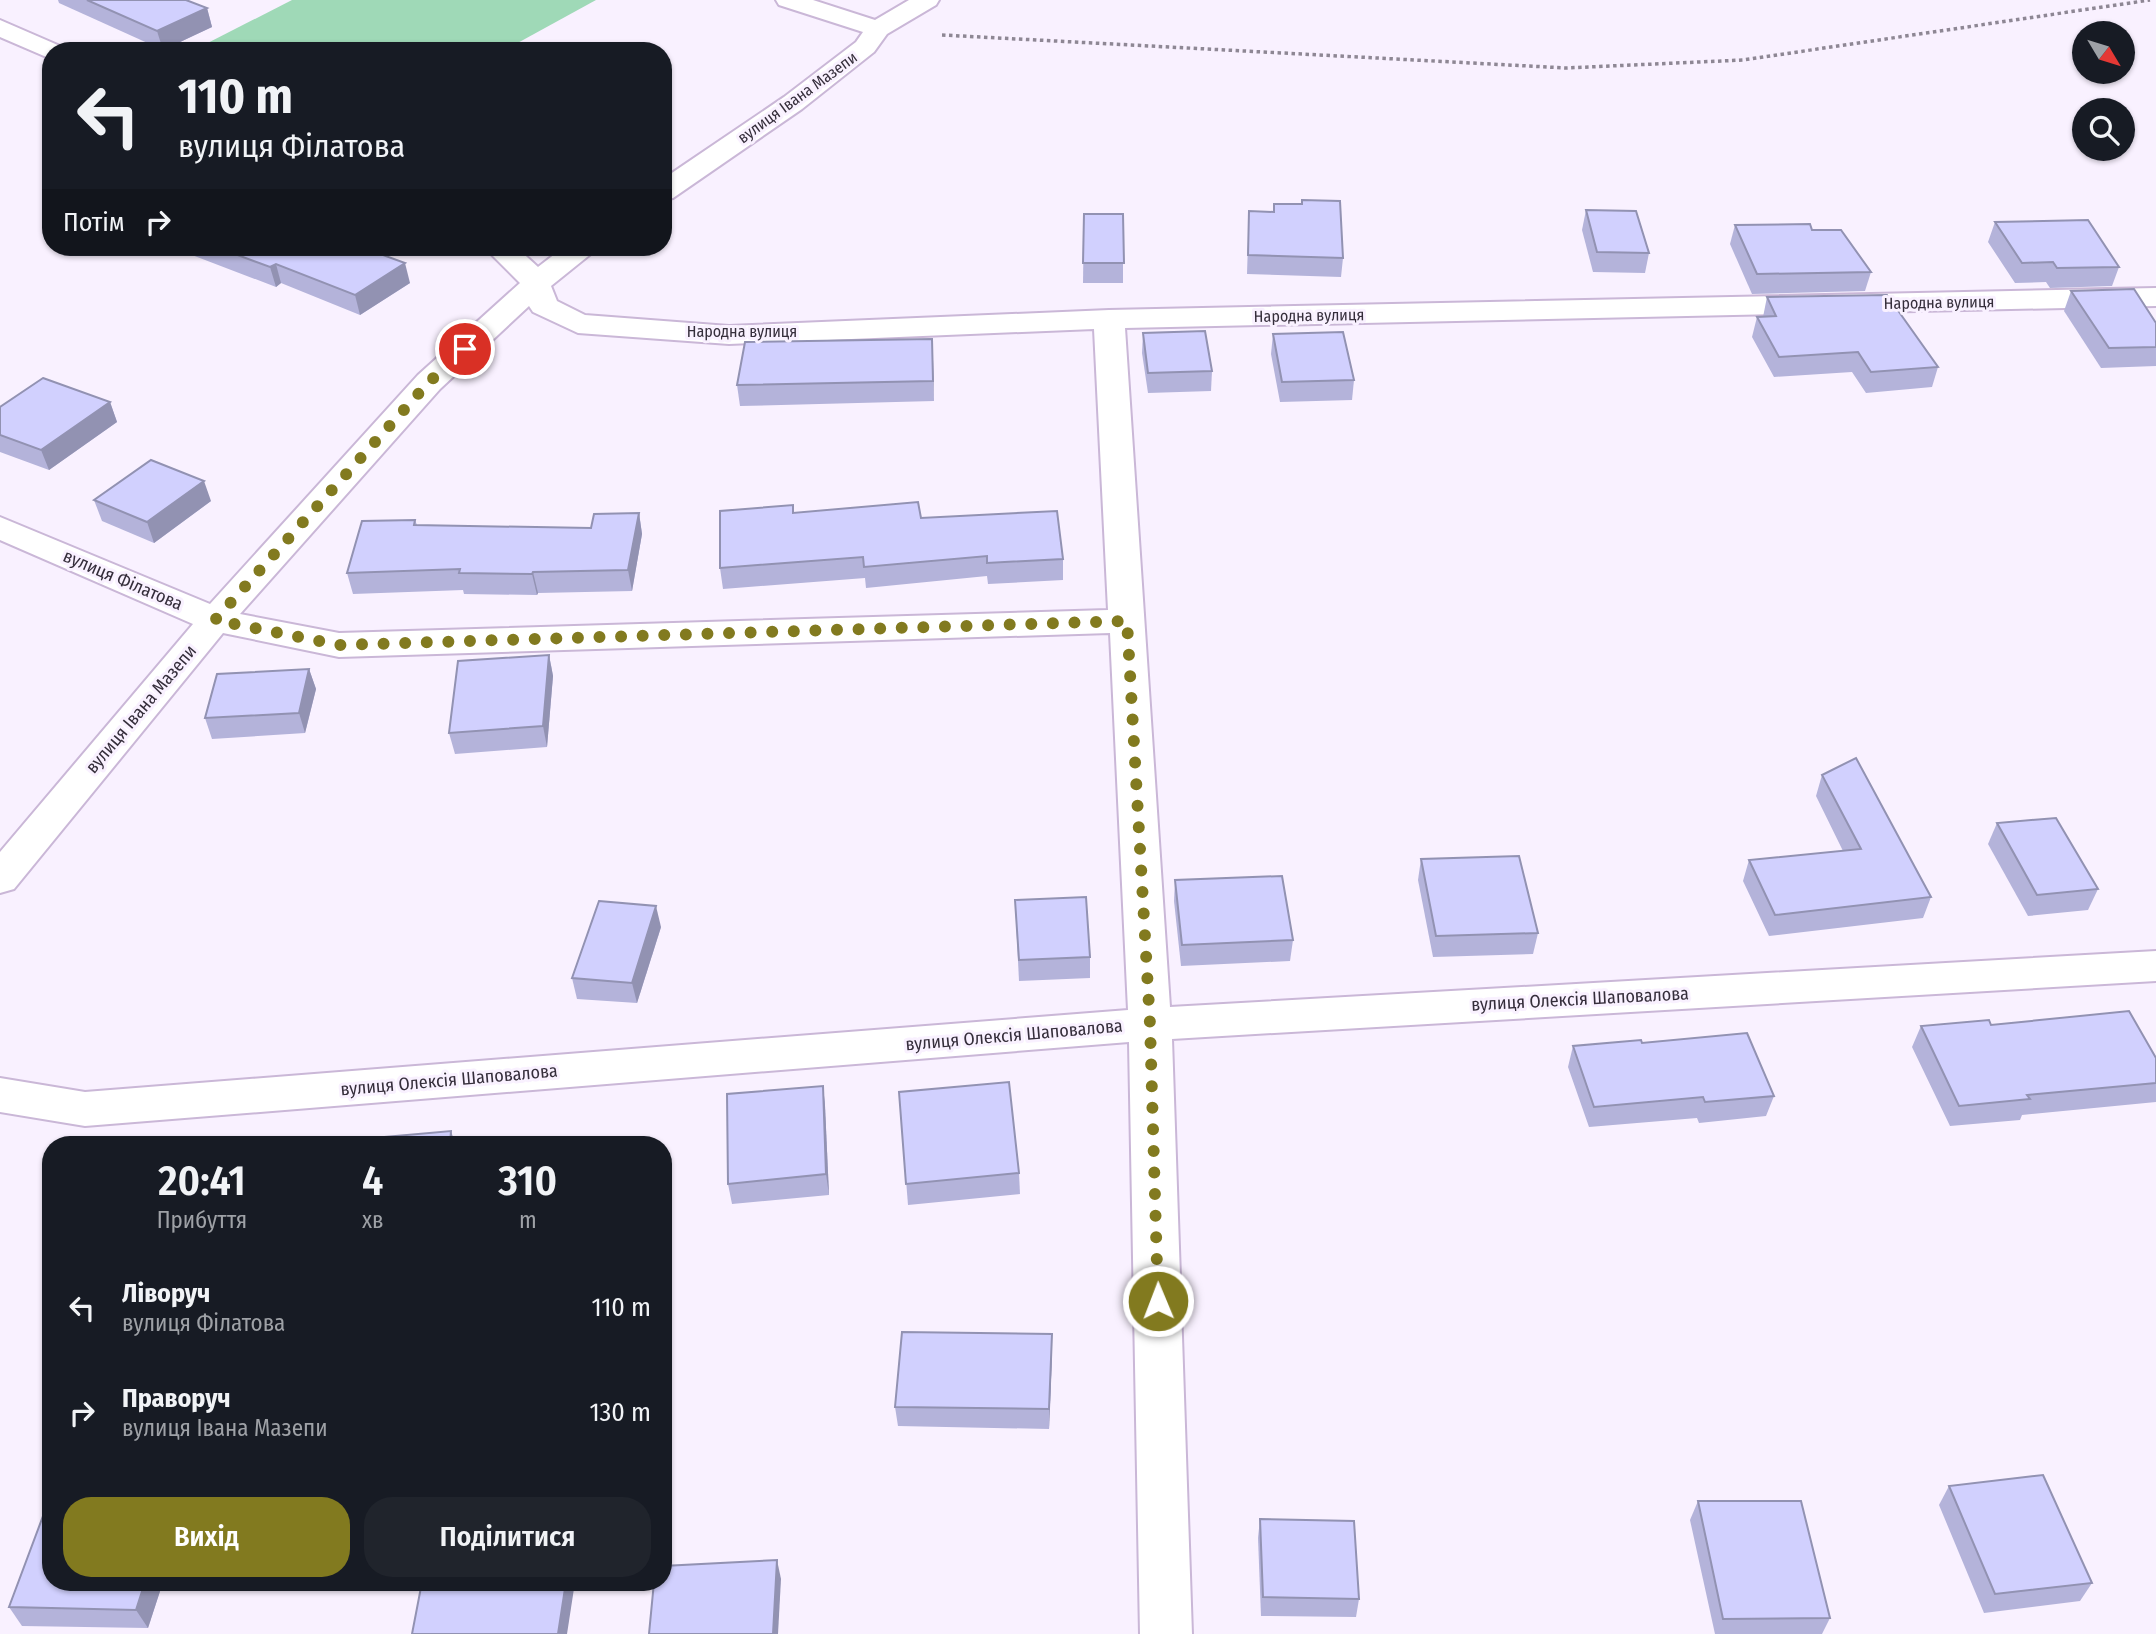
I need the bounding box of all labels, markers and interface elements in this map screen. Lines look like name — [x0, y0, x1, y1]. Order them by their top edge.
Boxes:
north arrow — [2072, 21, 2135, 84]
map controls — [2072, 21, 2135, 161]
street label: вулиця Івана Мазепи — [734, 48, 861, 147]
text: 110 m — [178, 67, 293, 126]
icon: left — [63, 70, 154, 161]
button: search — [2072, 98, 2135, 161]
text: вулиця Філатова — [178, 127, 405, 165]
icon: right — [139, 203, 177, 241]
text: Потім — [63, 207, 125, 238]
street label: Народна вулиця — [1884, 292, 1994, 313]
street label: Народна вулиця — [1254, 305, 1364, 326]
pin — [435, 319, 495, 379]
street label: Народна вулиця — [687, 322, 797, 341]
icon: arrive — [446, 330, 484, 368]
street label: вулиця Філатова — [60, 545, 186, 615]
street label: вулиця Івана Мазепи — [81, 640, 201, 778]
street label: вулиця Олексія Шаповалова — [1471, 982, 1690, 1016]
street label: вулиця Олексія Шаповалова — [904, 1015, 1124, 1055]
street label: вулиця Олексія Шаповалова — [339, 1060, 559, 1100]
text: 20:41 — [158, 1156, 246, 1206]
text: 4 — [362, 1156, 383, 1206]
text: 310 — [498, 1156, 557, 1206]
text: Прибуття — [157, 1206, 247, 1234]
text: хв — [362, 1206, 384, 1234]
text: m — [519, 1206, 537, 1234]
position arrow — [1121, 1264, 1195, 1338]
text: Ліворуч — [122, 1278, 210, 1309]
icon: left — [63, 1289, 101, 1327]
text: 110 m — [591, 1292, 651, 1323]
text: вулиця Філатова — [122, 1309, 285, 1337]
text: Праворуч — [122, 1383, 231, 1414]
icon: right — [63, 1394, 101, 1432]
text: 130 m — [589, 1397, 651, 1428]
text: вулиця Івана Мазепи — [122, 1414, 328, 1442]
button: Вихід — [63, 1497, 350, 1577]
button: Поділитися — [364, 1497, 651, 1577]

